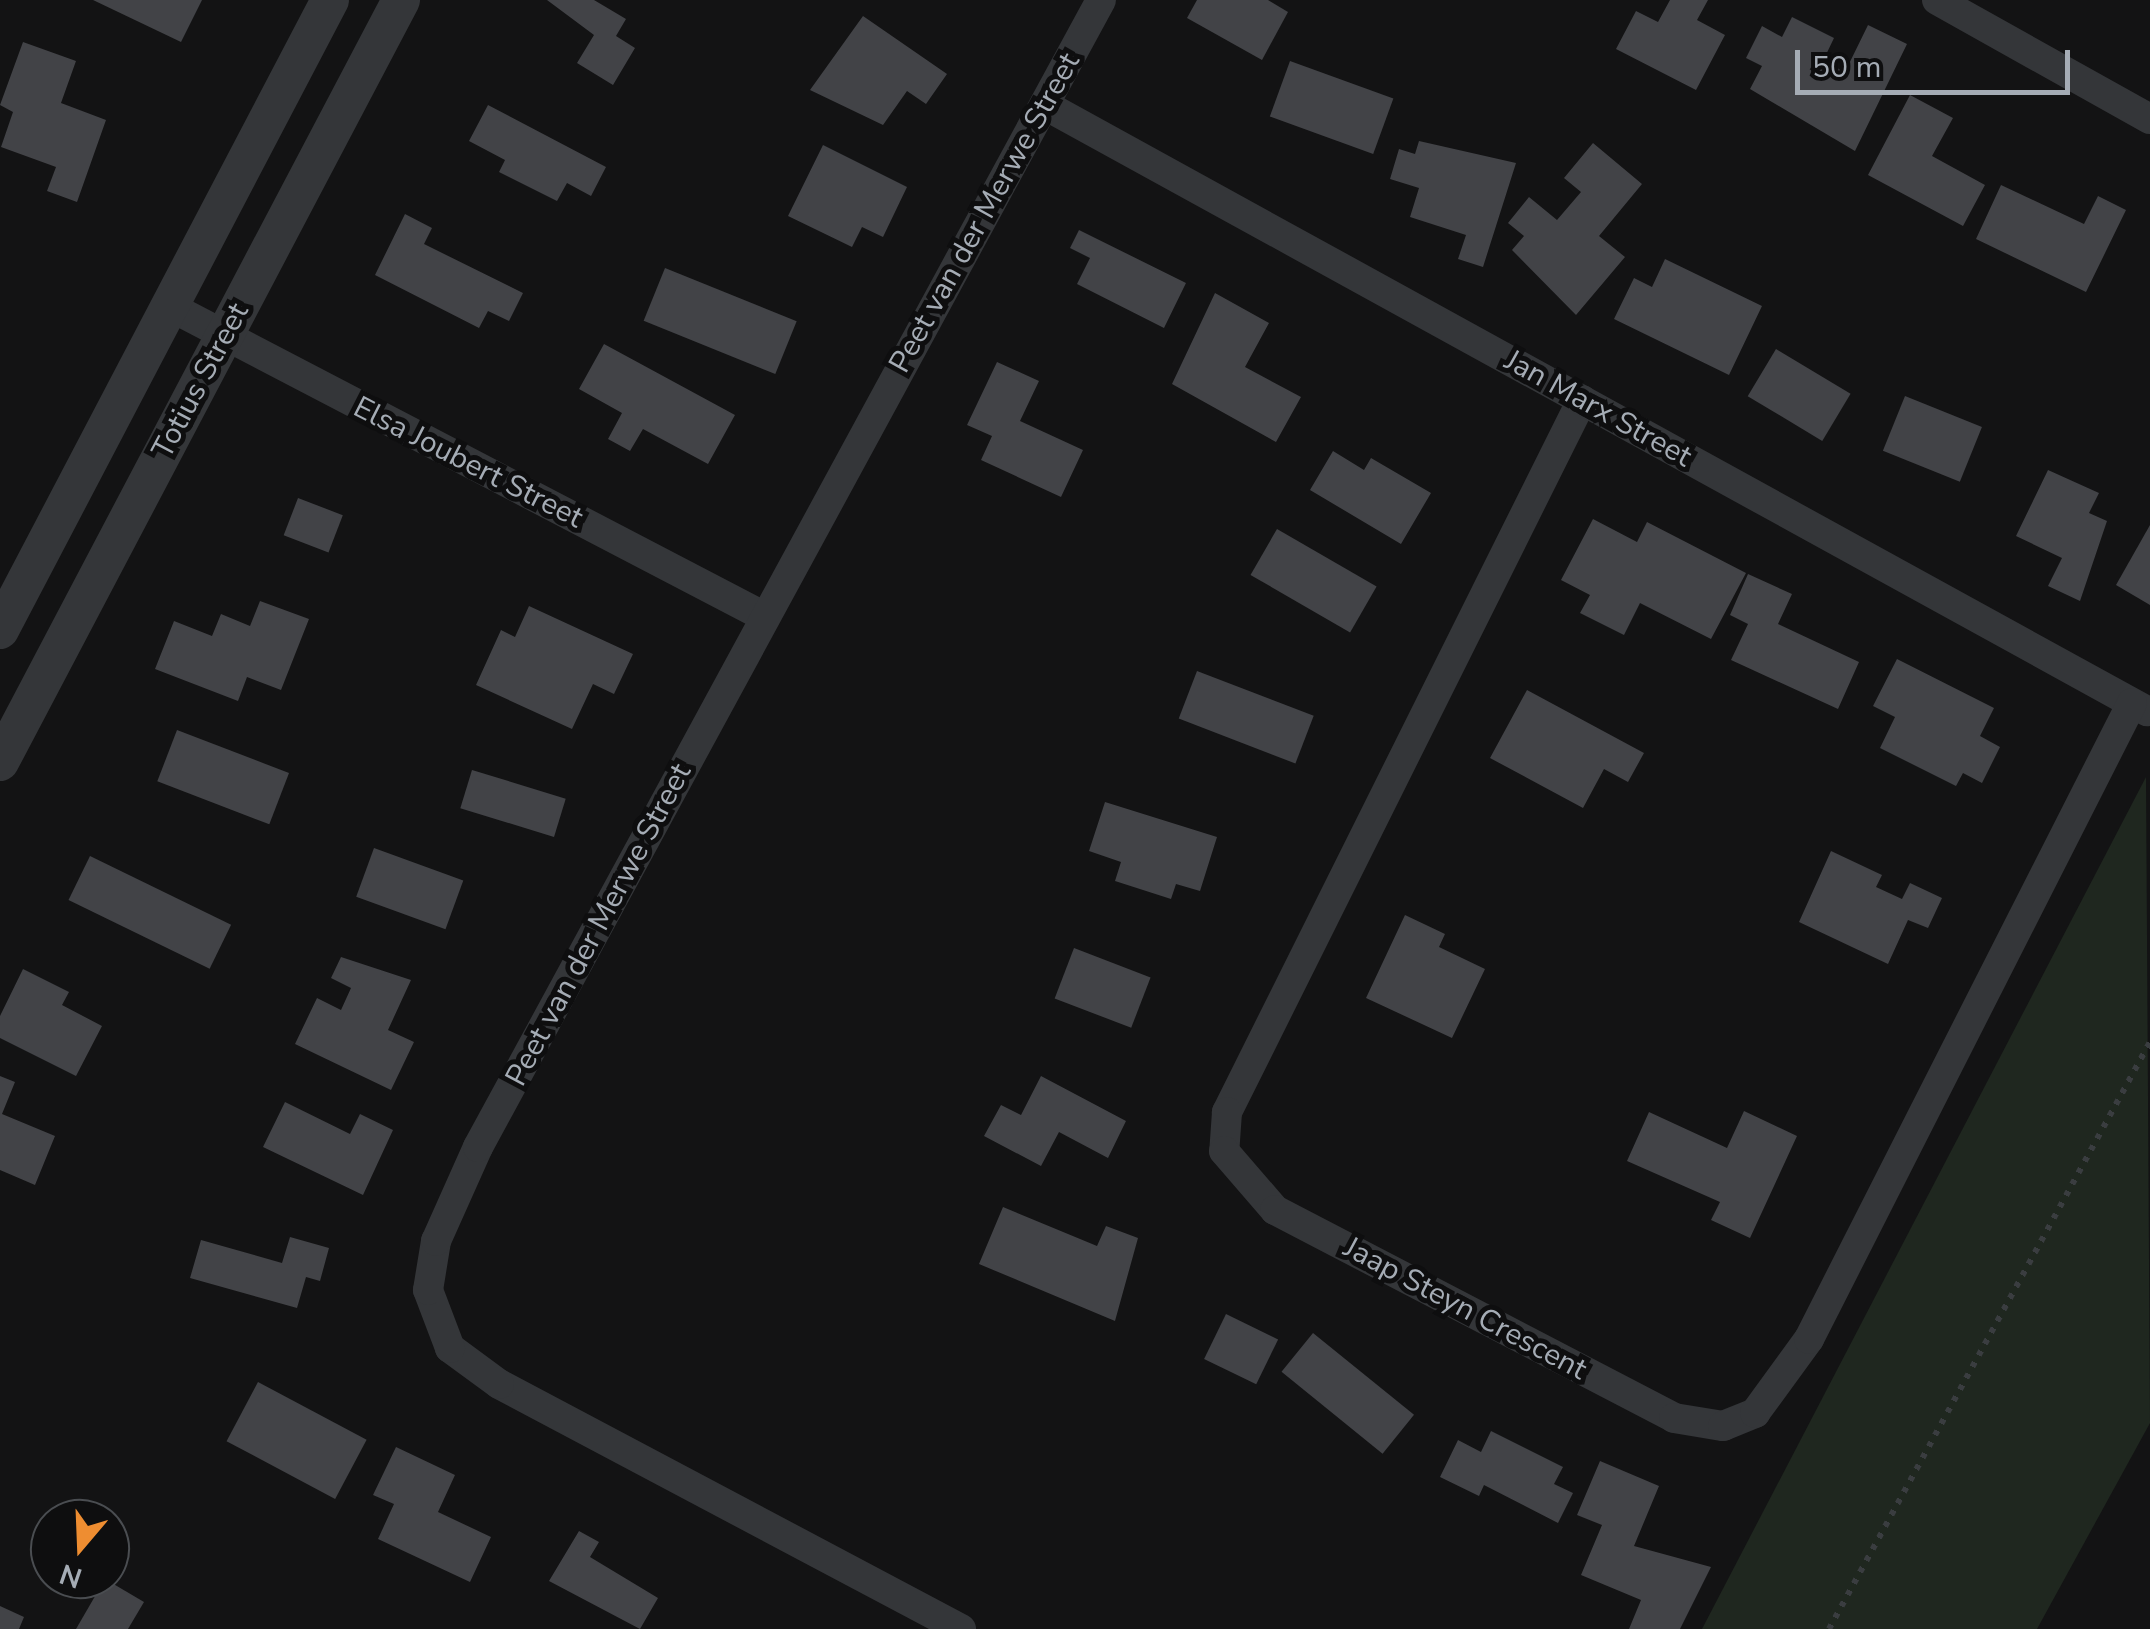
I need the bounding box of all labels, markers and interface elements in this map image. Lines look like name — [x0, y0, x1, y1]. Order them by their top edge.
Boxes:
scale bar — [1800, 30, 2075, 92]
street label: Peet van der Merwe Street — [882, 47, 1088, 379]
text: 50 m — [1812, 47, 1881, 88]
street label: Totius Street — [145, 297, 257, 465]
street label: Jan Marx Street — [1498, 343, 1698, 475]
street label: Elsa Joubert Street — [347, 390, 589, 536]
street label: Peet van der Merwe Street — [499, 758, 699, 1092]
street label: Jaap Steyn Crescent — [1338, 1230, 1592, 1388]
north arrow — [30, 1499, 130, 1599]
text: N — [55, 1554, 87, 1597]

